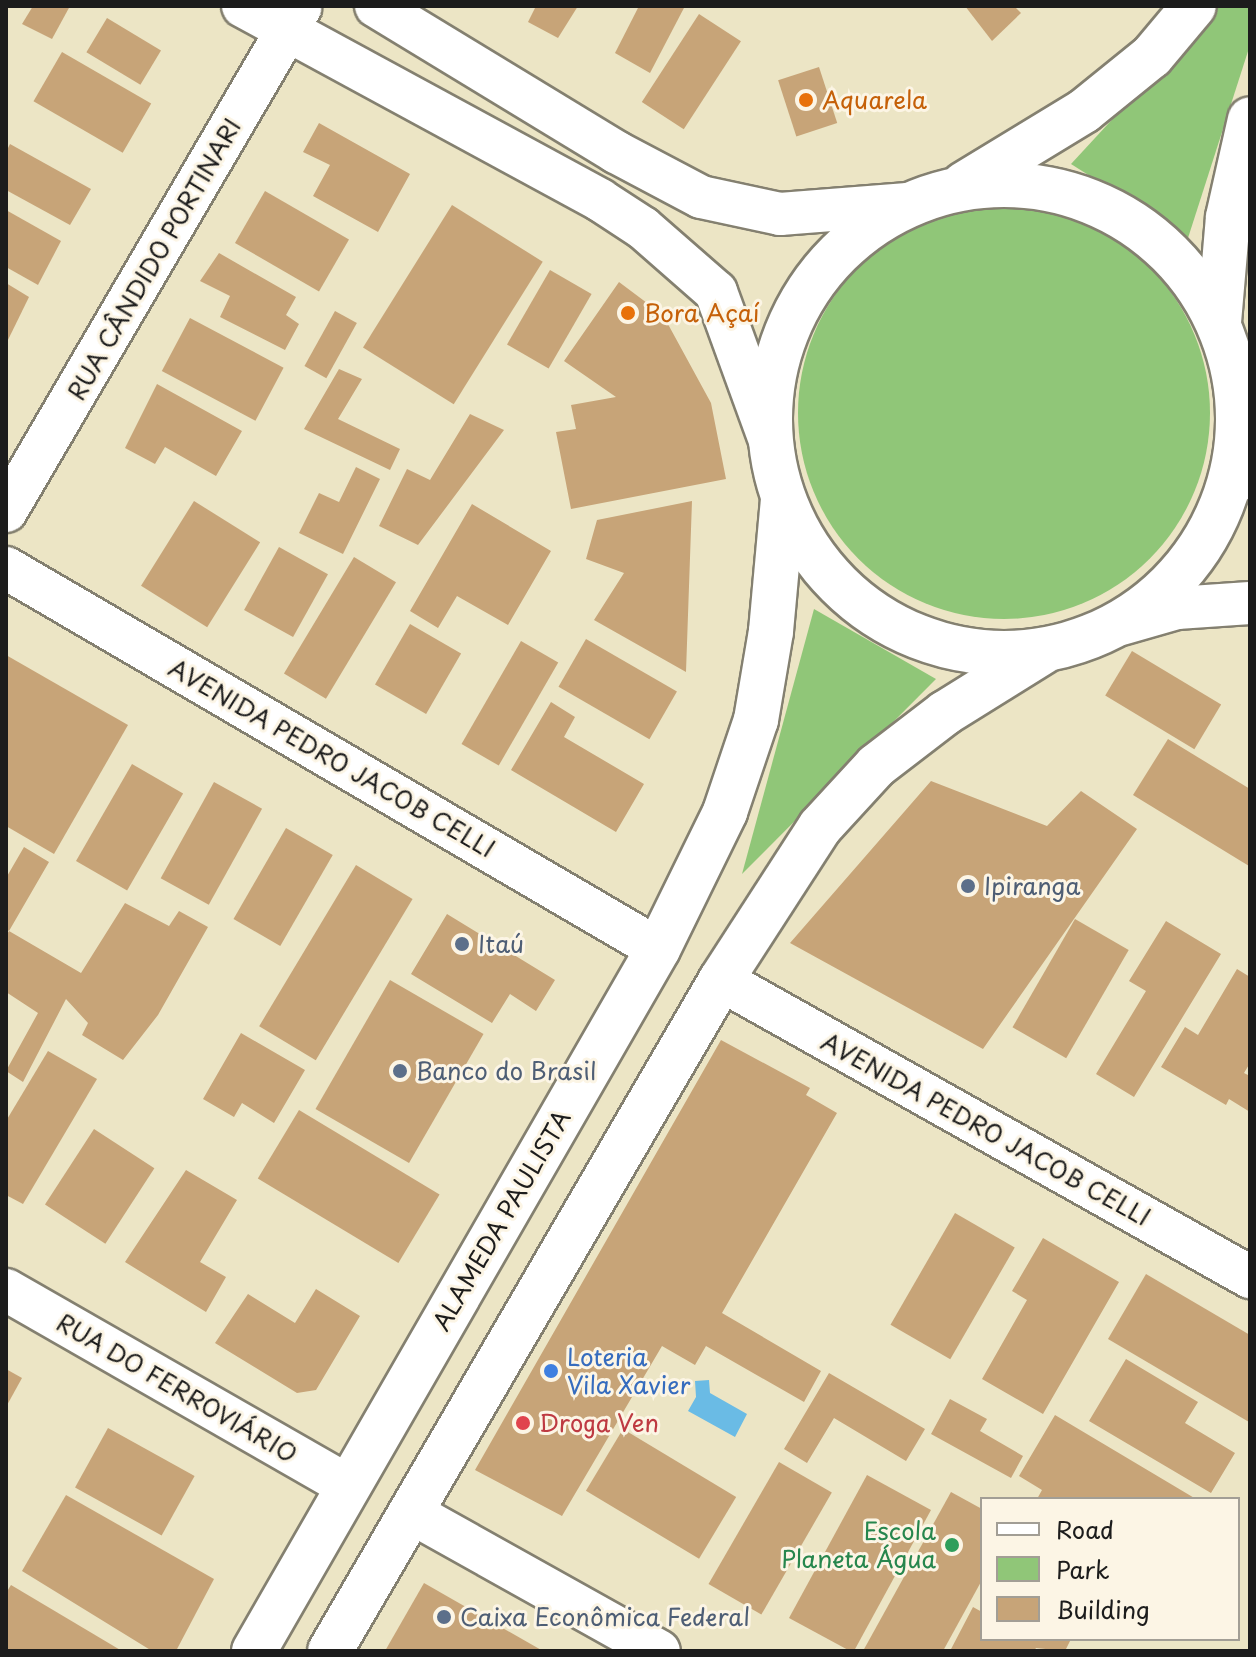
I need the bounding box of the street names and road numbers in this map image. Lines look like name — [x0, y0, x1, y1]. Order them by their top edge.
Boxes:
street label: RUA CÂNDIDO PORTINARI — [60, 111, 248, 407]
street label: AVENIDA PEDRO JACOB CELLI — [162, 652, 502, 864]
street label: AVENIDA PEDRO JACOB CELLI — [815, 1026, 1157, 1232]
street label: ALAMEDA PAULISTA — [426, 1104, 576, 1336]
street label: RUA DO FERROVIÁRIO — [52, 1308, 302, 1468]

